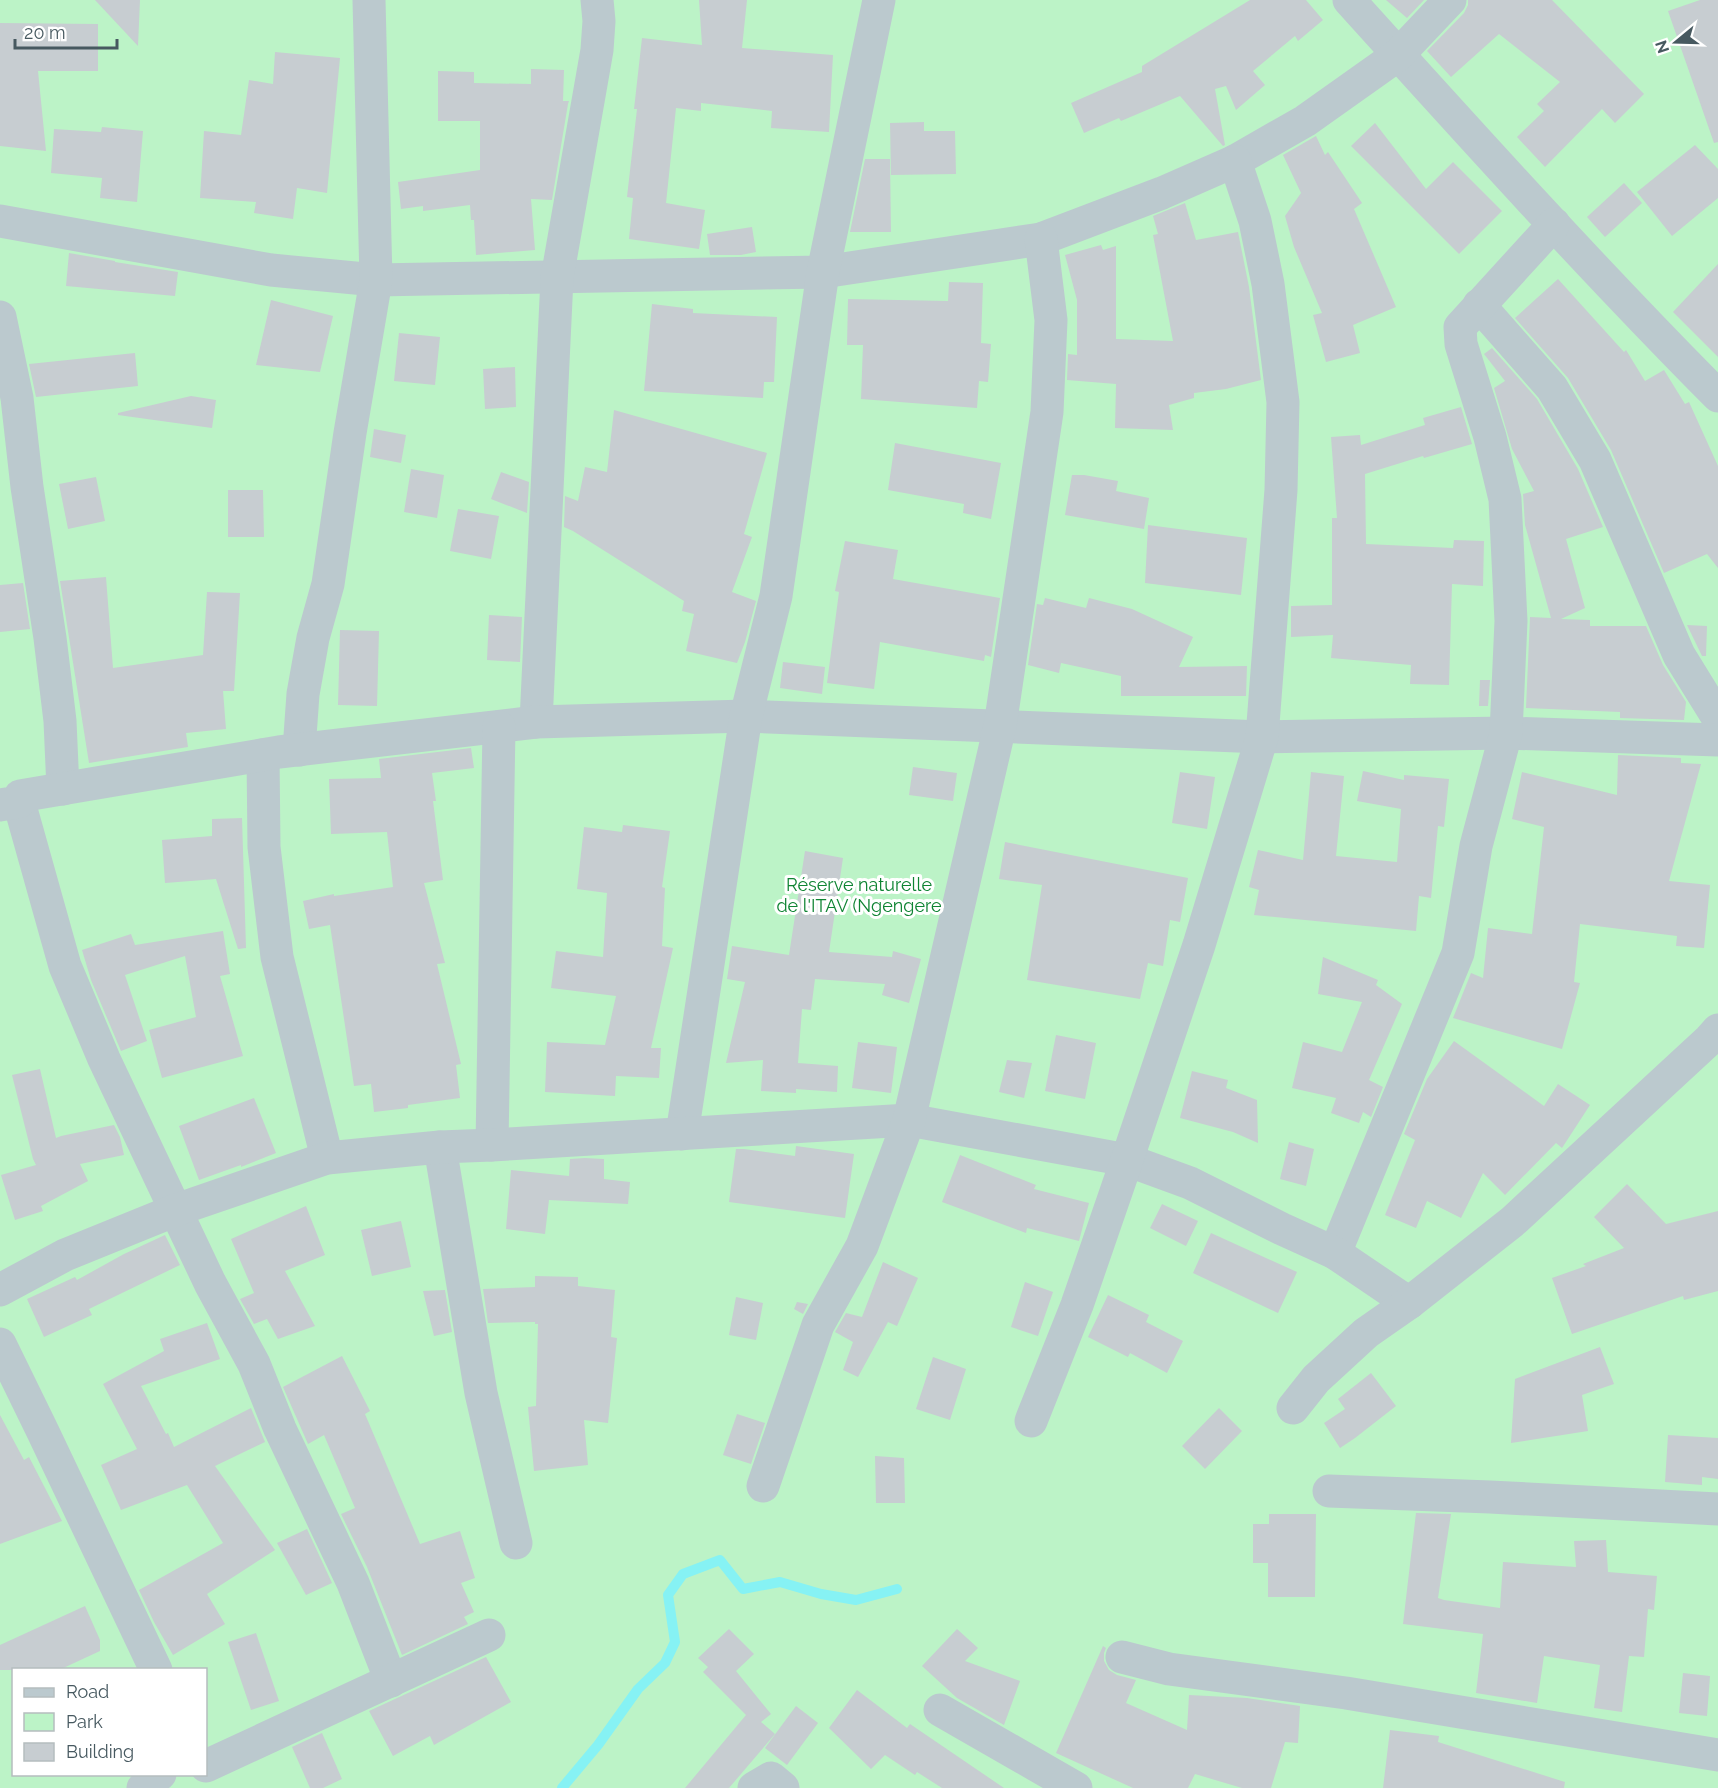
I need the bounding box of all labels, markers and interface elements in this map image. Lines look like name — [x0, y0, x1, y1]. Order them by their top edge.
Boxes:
scale bar — [15, 12, 117, 50]
north arrow — [1646, 12, 1706, 72]
text: 20 m — [24, 22, 66, 43]
text: N — [1651, 38, 1673, 56]
park label: Réserve naturelle de l'ITAV (Ngengere — [776, 874, 942, 916]
legend — [12, 1668, 207, 1776]
text: Road — [66, 1681, 109, 1702]
text: Park — [66, 1711, 103, 1732]
text: Building — [66, 1741, 134, 1762]

